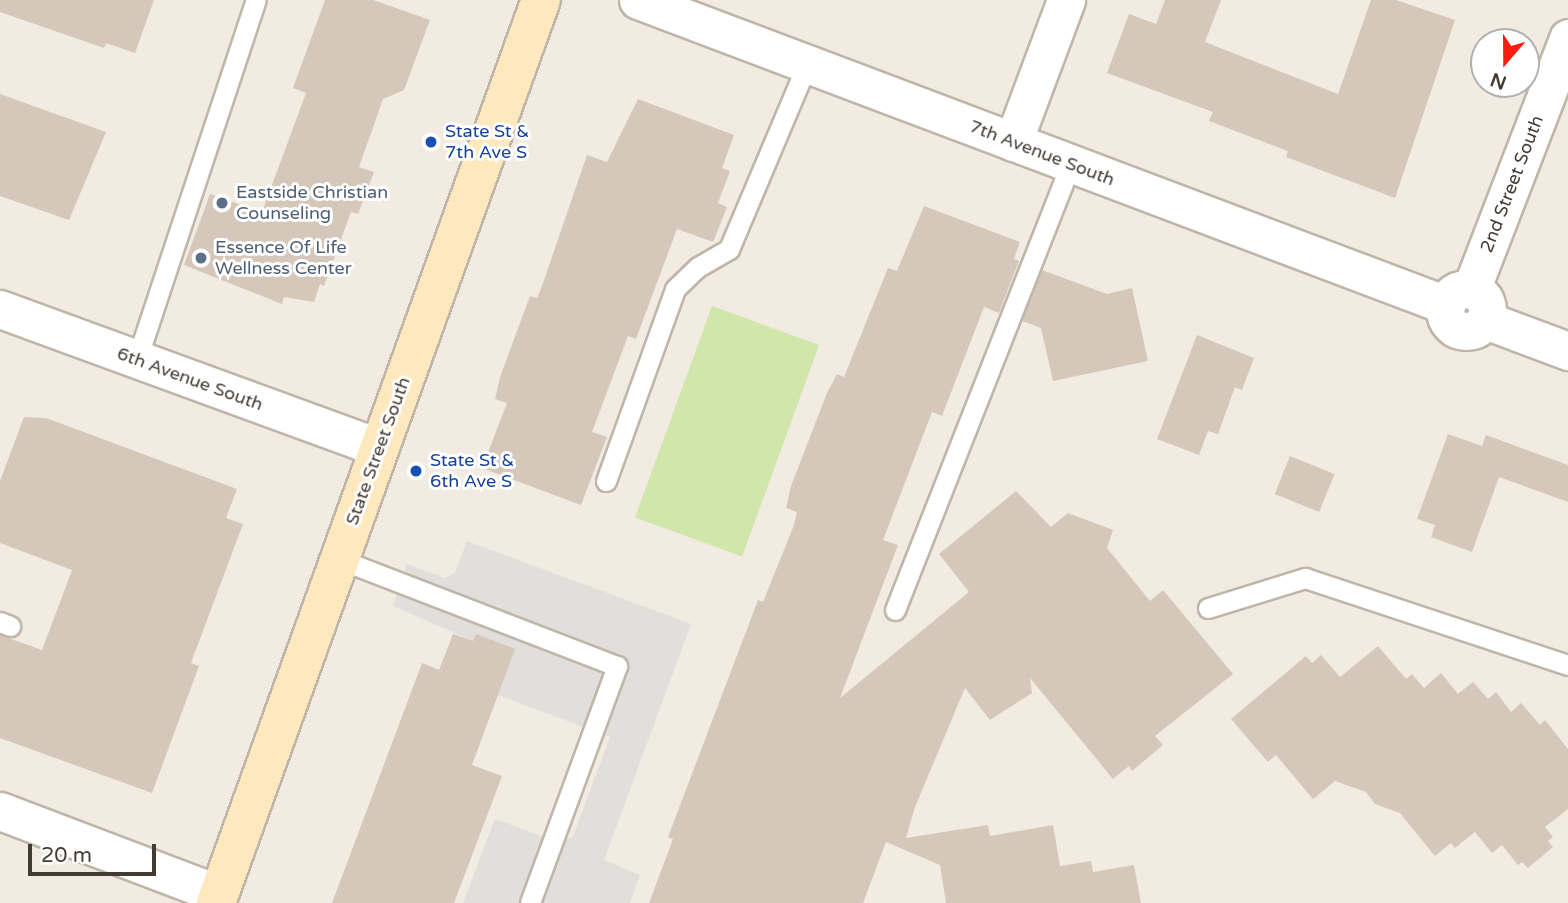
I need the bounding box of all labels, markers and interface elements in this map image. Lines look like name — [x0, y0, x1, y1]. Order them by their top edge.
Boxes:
north arrow — [1470, 28, 1540, 98]
text: N — [1488, 68, 1509, 94]
street label: 2nd Street South — [1476, 112, 1548, 256]
street label: 7th Avenue South — [966, 115, 1118, 191]
place label: State St & 7th Ave S — [445, 121, 530, 164]
marker: State St & 7th Ave S — [423, 134, 439, 150]
place label: Eastside Christian Counseling — [236, 182, 388, 224]
marker: Eastside Christian Counseling — [214, 195, 230, 211]
place label: Essence Of Life Wellness Center — [215, 237, 352, 280]
marker: Essence Of Life Wellness Center — [193, 250, 209, 266]
street label: 6th Avenue South — [114, 343, 266, 415]
street label: State Street South — [341, 374, 415, 528]
place label: State St & 6th Ave S — [430, 450, 515, 492]
marker: State St & 6th Ave S — [408, 463, 424, 479]
scale bar — [32, 830, 159, 874]
text: 20 m — [41, 843, 92, 868]

